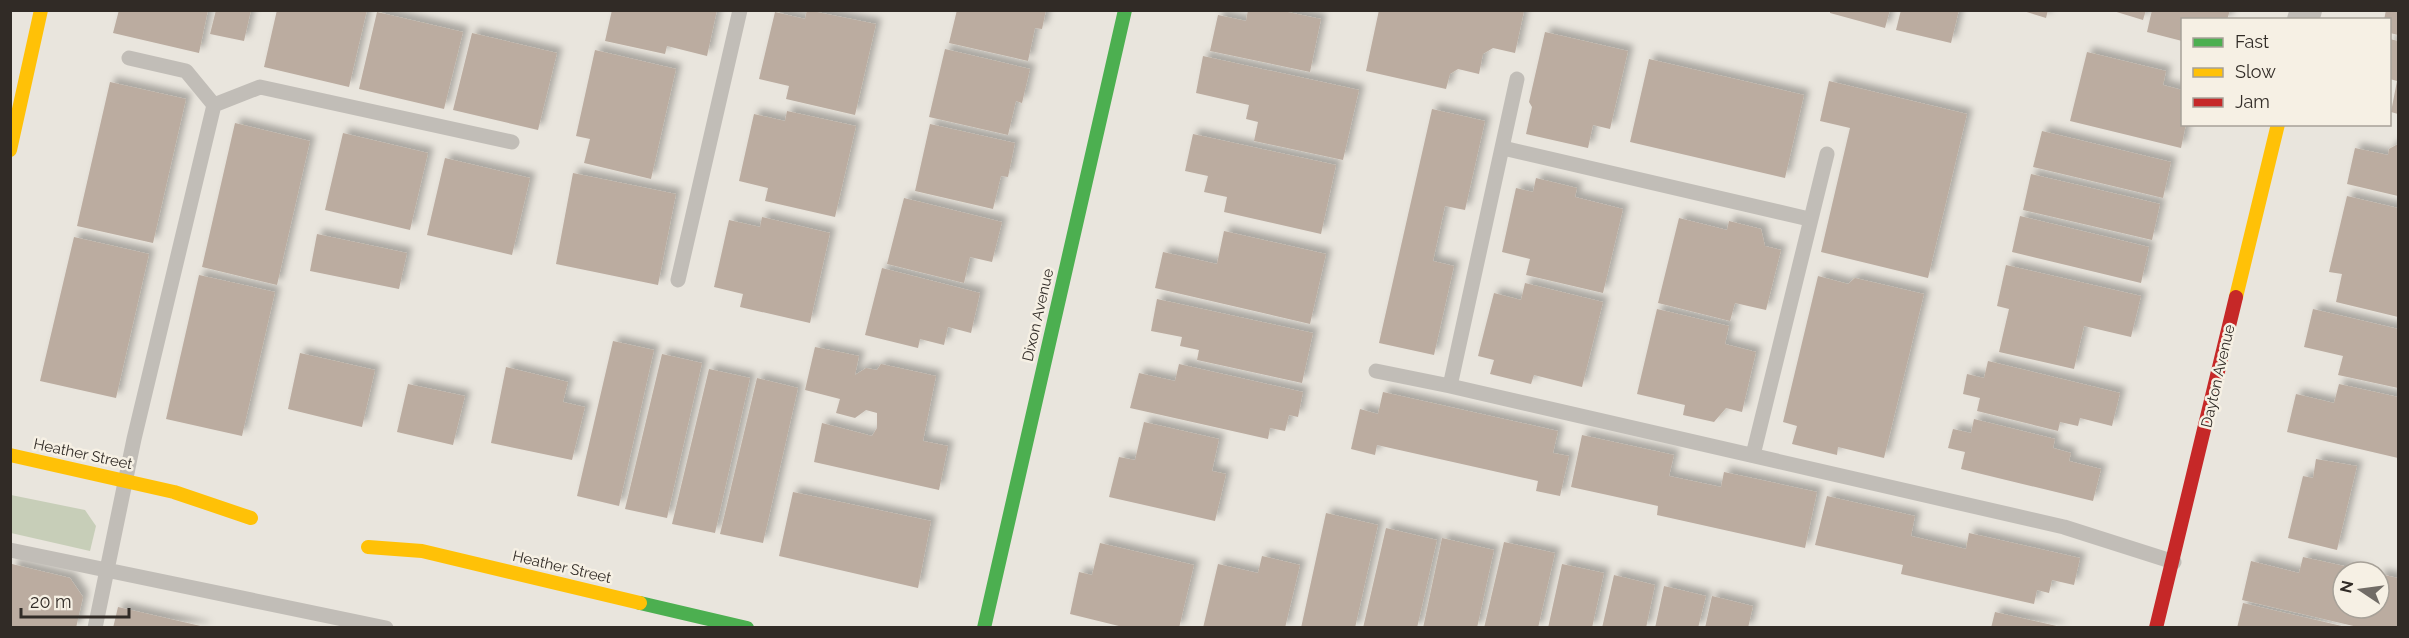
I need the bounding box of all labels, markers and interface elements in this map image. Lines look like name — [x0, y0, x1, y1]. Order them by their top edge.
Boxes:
legend — [2181, 18, 2391, 126]
text: Fast — [2235, 31, 2269, 52]
text: Slow — [2235, 61, 2276, 82]
text: Jam — [2235, 91, 2270, 112]
street label: Dixon Avenue — [1019, 267, 1057, 363]
street label: Dayton Avenue — [2197, 322, 2239, 429]
street label: Heather Street — [32, 435, 134, 473]
street label: Heather Street — [511, 547, 613, 587]
north arrow — [2331, 560, 2391, 620]
text: N — [2336, 579, 2358, 595]
scale bar — [21, 581, 129, 619]
text: 20 m — [30, 591, 72, 612]

